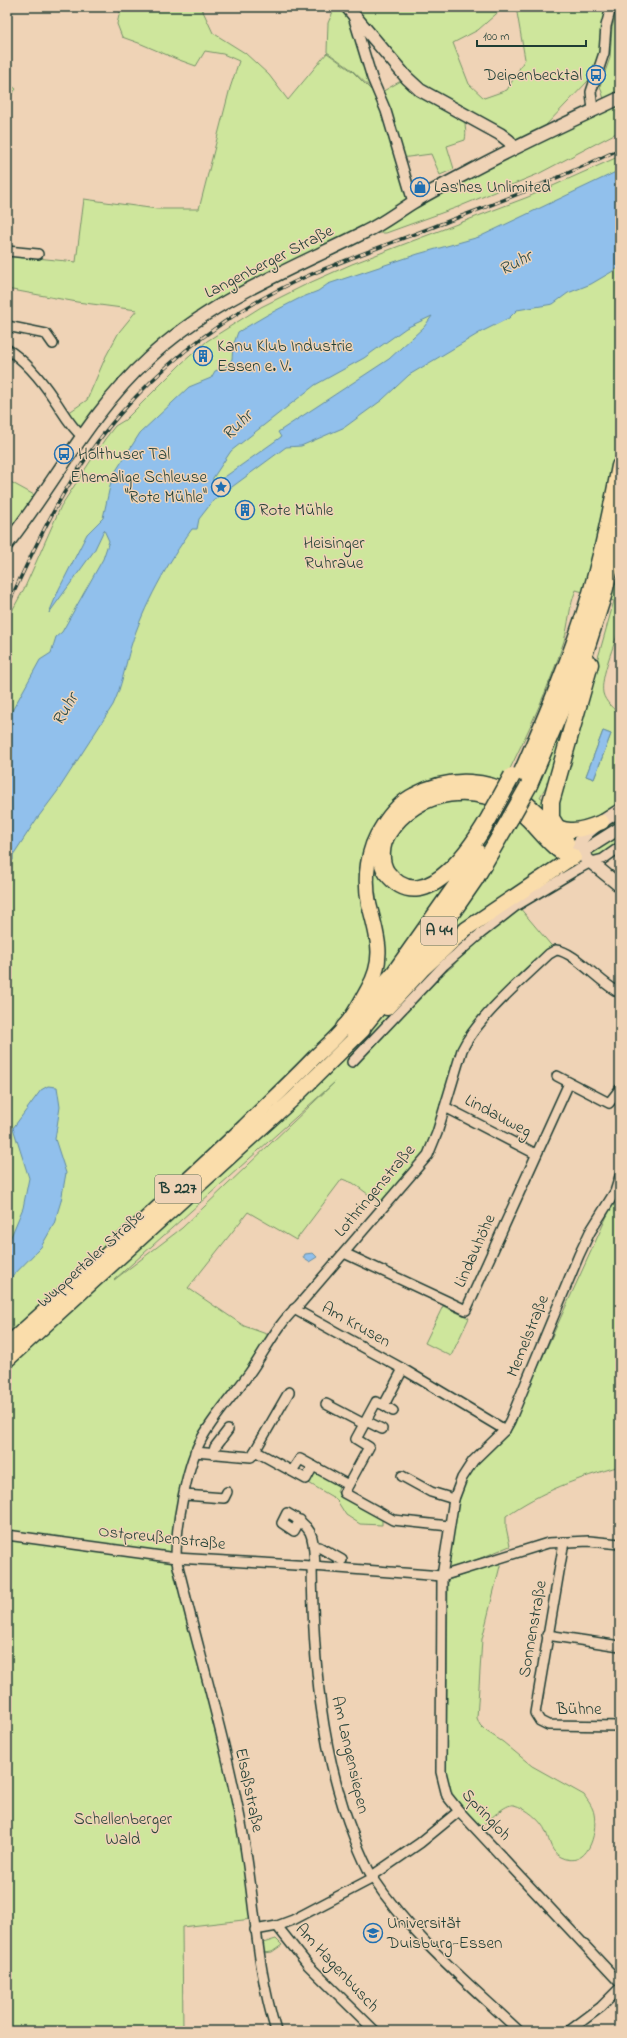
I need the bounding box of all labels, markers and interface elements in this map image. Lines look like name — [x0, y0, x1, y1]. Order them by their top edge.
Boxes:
scale bar — [477, 22, 586, 48]
text: 100 m — [483, 28, 510, 46]
place label: Deipenbecktal — [483, 63, 582, 88]
bus stop icon: Deipenbecktal — [585, 64, 607, 86]
place label: Lashes Unlimited — [434, 175, 551, 200]
shop icon: Lashes Unlimited — [409, 176, 431, 198]
street label: Langenberger Straße — [200, 219, 339, 307]
water label: Ruhr — [495, 243, 539, 284]
place label: Kanu Klub Industrie Essen e. V. — [217, 334, 353, 379]
building icon: Kanu Klub Industrie Essen e. V. — [192, 345, 214, 367]
water label: Ruhr — [217, 403, 261, 447]
place label: Holthuser Tal — [78, 442, 170, 467]
bus stop icon: Holthuser Tal — [53, 443, 75, 465]
place label: Ehemalige Schleuse "Rote Mühle" — [70, 465, 207, 510]
place icon: Ehemalige Schleuse "Rote Mühle" — [210, 476, 232, 498]
place label: Rote Mühle — [259, 498, 334, 523]
building icon: Rote Mühle — [234, 499, 256, 521]
park label: Heisinger Ruhraue — [303, 531, 365, 576]
water label: Ruhr — [46, 687, 87, 731]
road number: A 44 — [421, 917, 457, 945]
street label: Lindauweg — [459, 1088, 536, 1146]
street label: Lothringenstraße — [329, 1139, 423, 1244]
road number: B 227 — [155, 1175, 201, 1203]
street label: Wuppertaler Straße — [32, 1204, 150, 1314]
street label: Lindauhöhe — [448, 1210, 502, 1292]
street label: Memelstraße — [500, 1291, 556, 1381]
street label: Am Krusen — [317, 1296, 395, 1354]
street label: Ostpreußenstraße — [97, 1519, 227, 1557]
street label: Sonnenstraße — [512, 1578, 554, 1679]
street label: Am Langensiepen — [322, 1694, 376, 1817]
street label: Bühne — [555, 1697, 602, 1722]
street label: Elsaßstraße — [228, 1746, 270, 1835]
street label: Springloh — [454, 1783, 517, 1848]
park label: Schellenberger Wald — [74, 1807, 173, 1852]
place label: Universität Duisburg-Essen — [386, 1911, 502, 1958]
street label: Am Hagenbusch — [288, 1918, 385, 2019]
school or university icon: Universität Duisburg-Essen — [362, 1922, 384, 1944]

